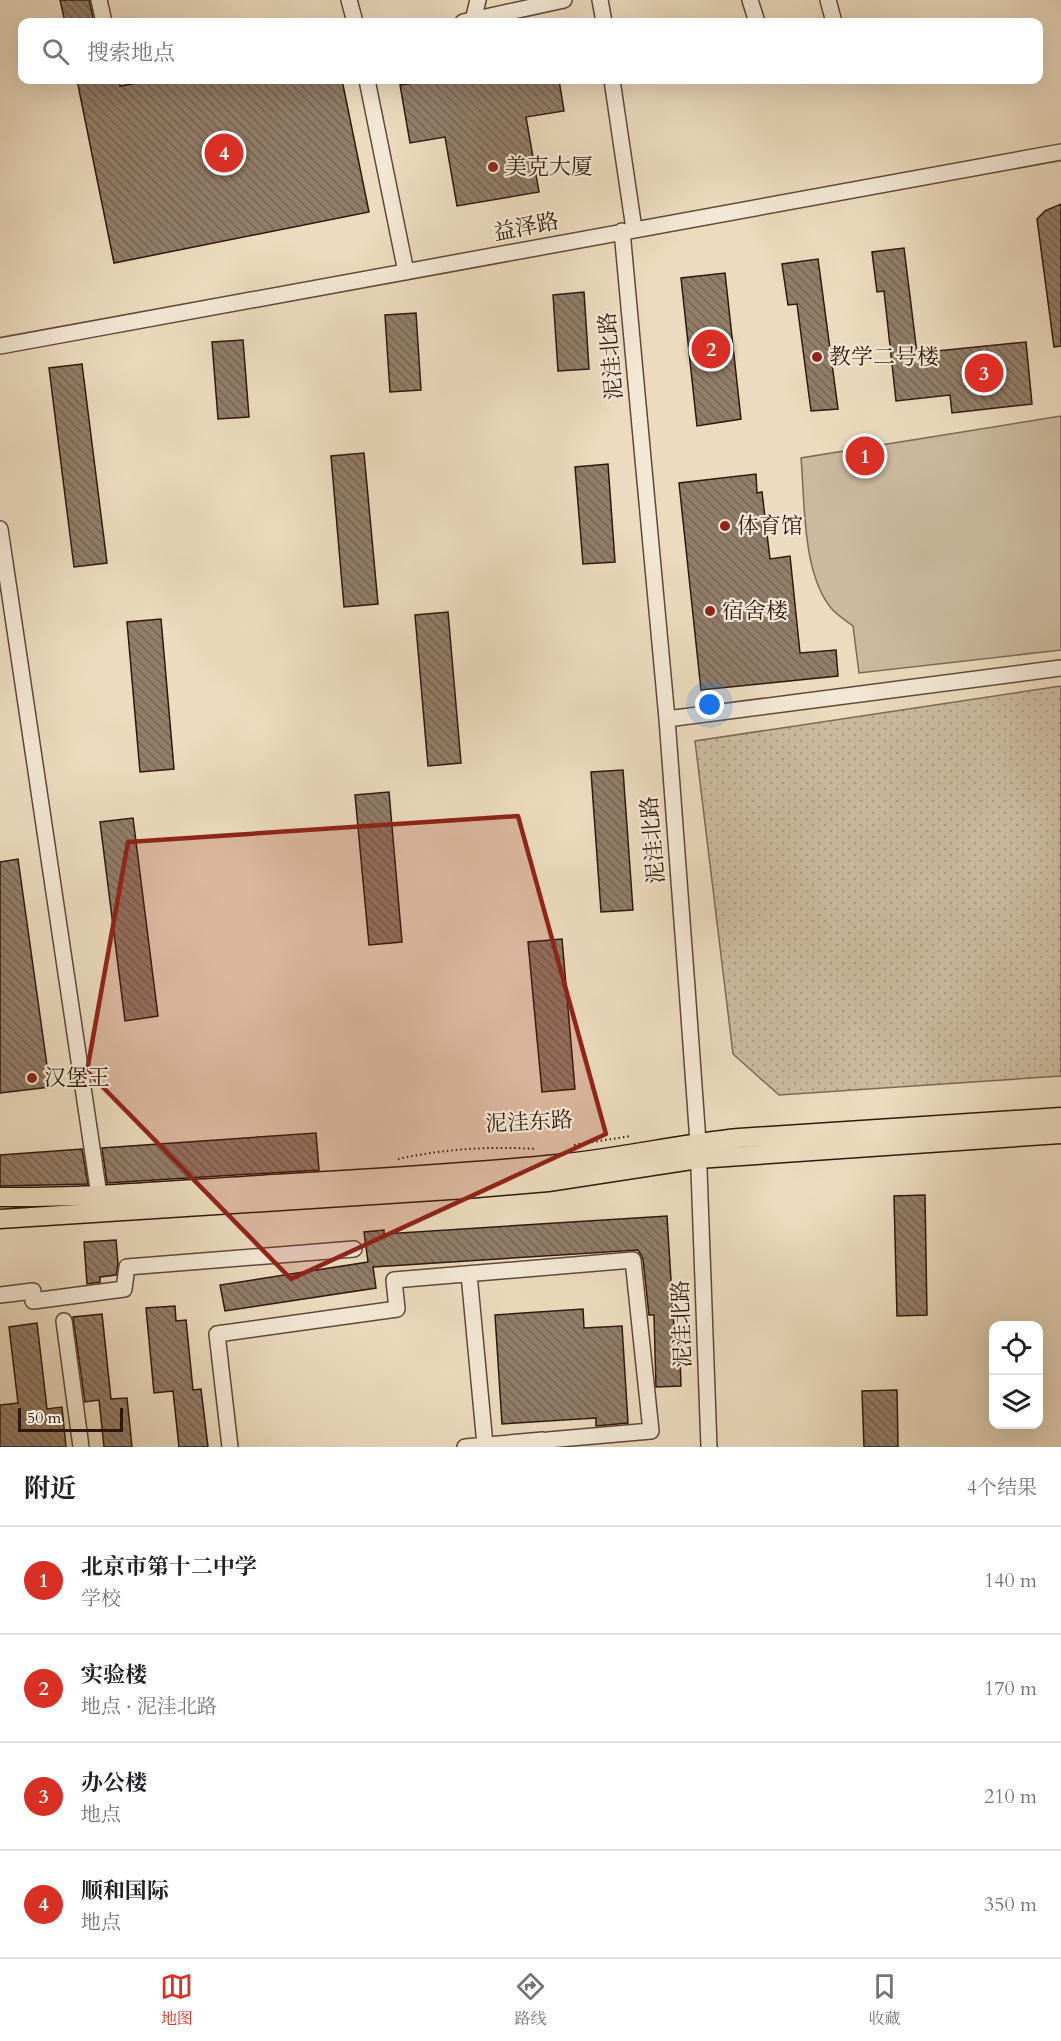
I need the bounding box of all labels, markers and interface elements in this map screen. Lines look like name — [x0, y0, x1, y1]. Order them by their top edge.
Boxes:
search box — [18, 18, 1043, 84]
icon: search — [39, 35, 72, 68]
text: 搜索地点 — [87, 38, 175, 68]
pin: 4 — [204, 130, 244, 176]
place label: 美克大厦 — [505, 152, 593, 182]
marker: 美克大厦 — [486, 160, 500, 174]
street label: 益泽路 — [491, 206, 561, 248]
street label: 泥洼北路 — [592, 311, 630, 401]
pin: 2 — [692, 326, 730, 372]
place label: 教学二号楼 — [829, 342, 939, 372]
marker: 教学二号楼 — [810, 350, 824, 364]
pin: 3 — [964, 350, 1004, 395]
pin: 1 — [846, 434, 884, 478]
place label: 体育馆 — [737, 511, 803, 541]
marker: 体育馆 — [718, 519, 732, 533]
place label: 宿舍楼 — [722, 596, 788, 626]
marker: 宿舍楼 — [703, 604, 717, 618]
your location — [695, 690, 724, 719]
street label: 泥洼北路 — [634, 795, 672, 885]
place label: 汉堡王 — [44, 1063, 110, 1093]
marker: 汉堡王 — [25, 1071, 39, 1085]
street label: 泥洼东路 — [484, 1105, 574, 1139]
street label: 泥洼北路 — [665, 1279, 699, 1369]
map controls — [989, 1321, 1043, 1429]
button: locate — [989, 1321, 1043, 1375]
button: layers — [989, 1375, 1043, 1429]
scale bar — [18, 1405, 123, 1432]
text: 50 m — [27, 1407, 61, 1429]
text: 附近 — [24, 1471, 76, 1506]
text: 4个结果 — [967, 1474, 1037, 1501]
text: 北京市第十二中学 — [81, 1552, 257, 1582]
text: 1 — [38, 1567, 49, 1594]
text: 140 m — [984, 1567, 1037, 1594]
text: 学校 — [81, 1585, 121, 1612]
text: 实验楼 — [81, 1660, 147, 1690]
text: 2 — [38, 1675, 49, 1702]
text: 170 m — [984, 1675, 1037, 1702]
text: 地点 · 泥洼北路 — [81, 1693, 217, 1720]
text: 办公楼 — [81, 1768, 147, 1798]
text: 3 — [38, 1783, 49, 1810]
text: 210 m — [984, 1783, 1037, 1810]
text: 地点 — [81, 1801, 121, 1828]
text: 顺和国际 — [81, 1876, 169, 1906]
text: 4 — [38, 1891, 49, 1918]
text: 350 m — [984, 1891, 1037, 1918]
text: 地点 — [81, 1909, 121, 1936]
tab: 地图 — [160, 1970, 193, 2030]
tab: 路线 — [514, 1970, 547, 2030]
tab: 收藏 — [868, 1970, 901, 2030]

